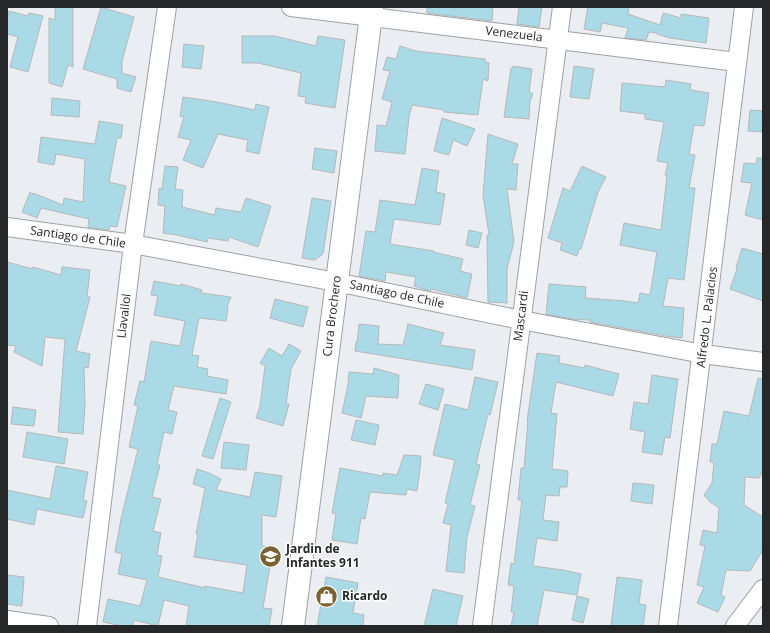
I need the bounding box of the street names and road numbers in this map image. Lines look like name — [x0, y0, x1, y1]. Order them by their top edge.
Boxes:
street label: Venezuela — [485, 22, 544, 45]
street label: Santiago de Chile — [29, 221, 127, 252]
street label: Alfredo L. Palacios — [692, 265, 721, 369]
street label: Cura Brochero — [318, 274, 345, 357]
street label: Santiago de Chile — [348, 275, 446, 312]
street label: Mascardi — [509, 290, 532, 342]
street label: Llavallol — [112, 293, 135, 339]

